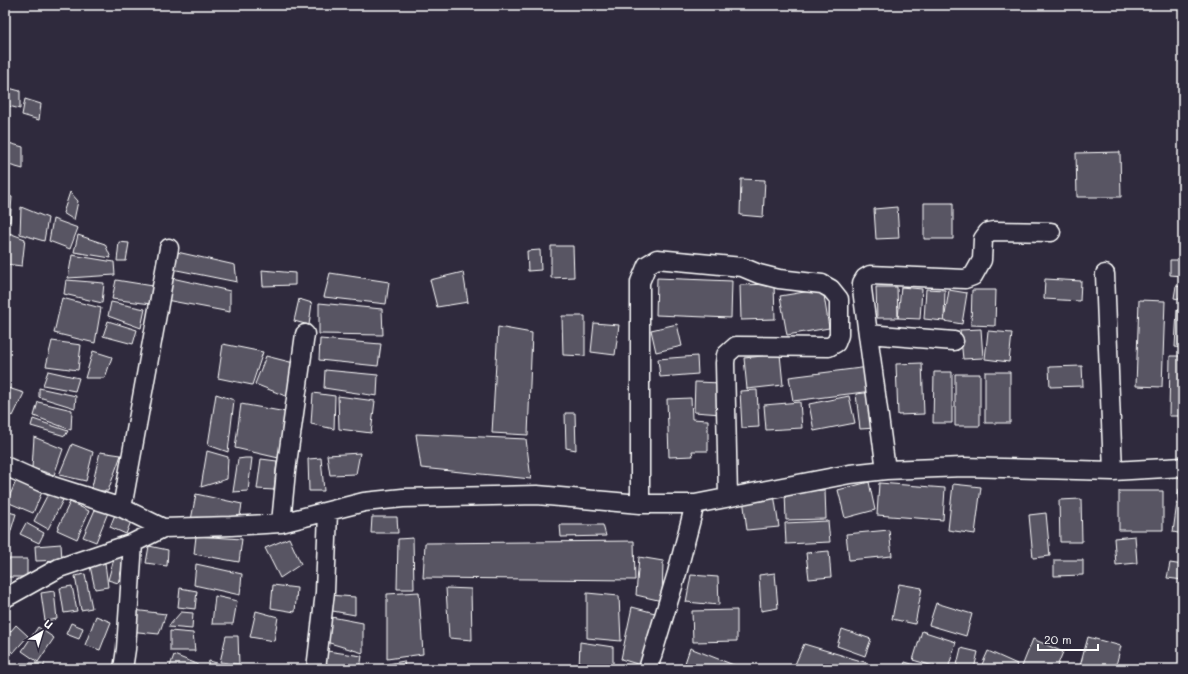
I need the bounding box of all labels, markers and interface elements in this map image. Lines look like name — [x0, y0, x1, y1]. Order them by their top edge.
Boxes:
north arrow — [22, 612, 62, 652]
text: U — [41, 615, 56, 632]
scale bar — [1038, 626, 1098, 652]
text: 20 m — [1044, 631, 1072, 647]

